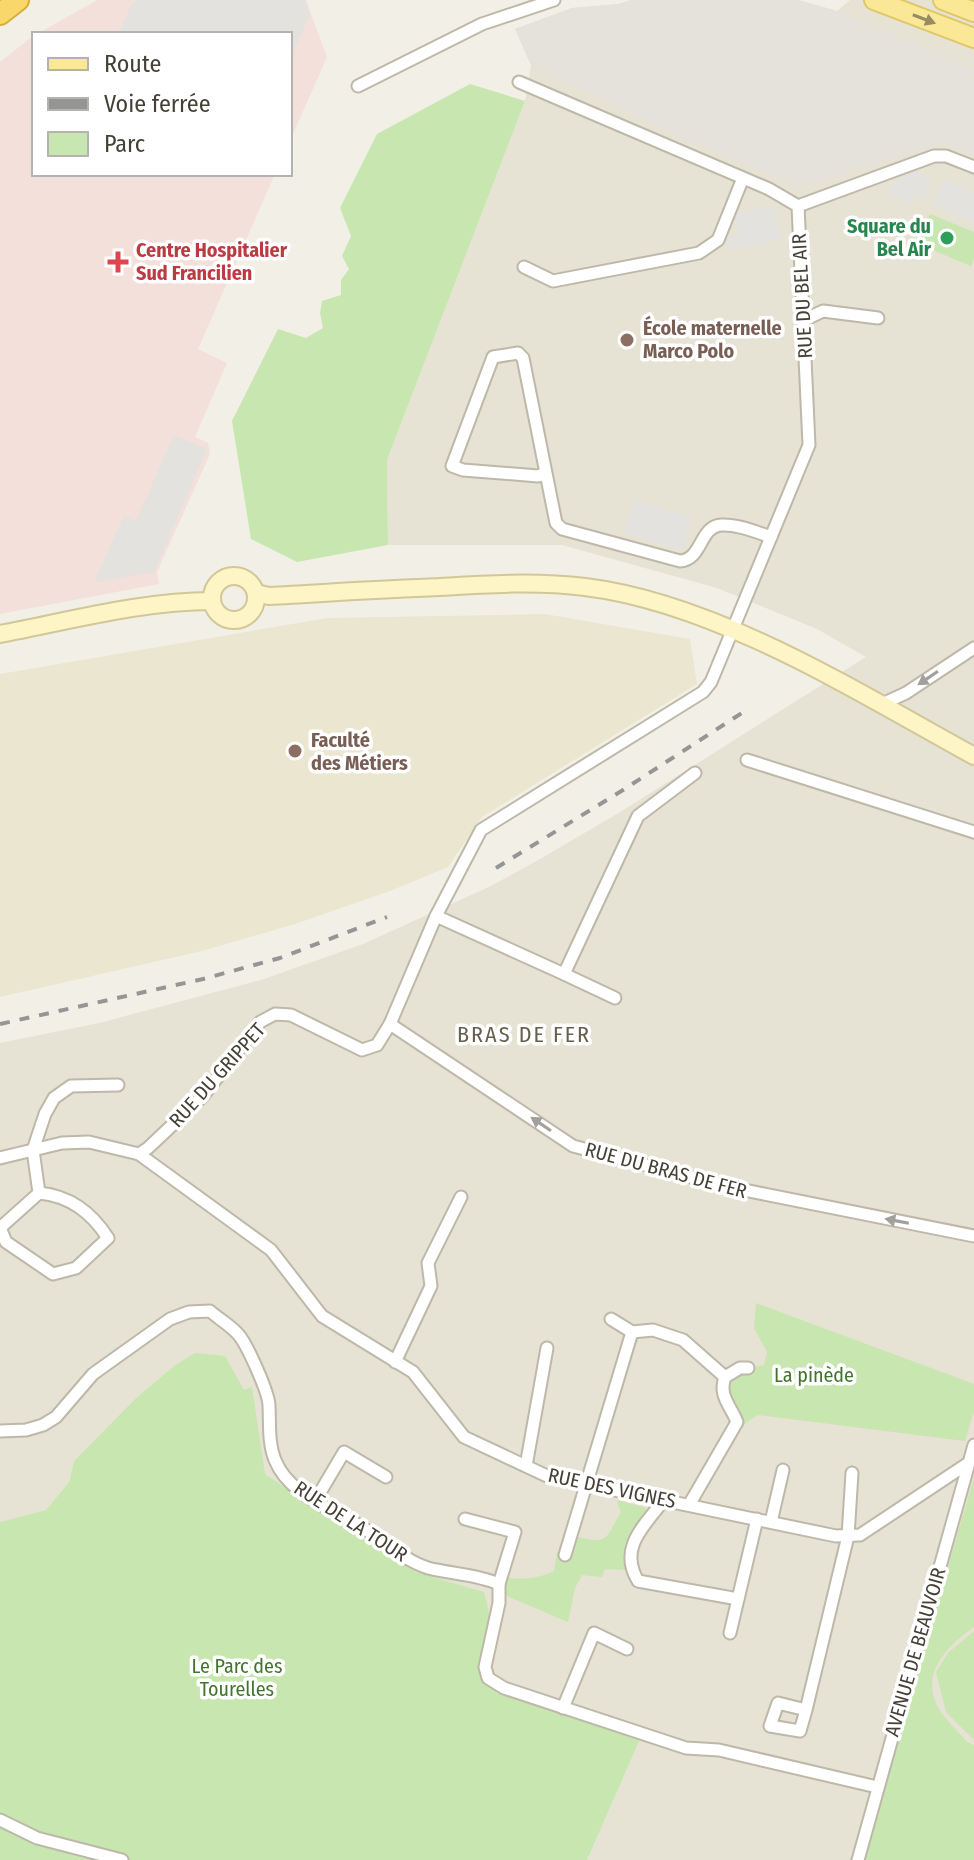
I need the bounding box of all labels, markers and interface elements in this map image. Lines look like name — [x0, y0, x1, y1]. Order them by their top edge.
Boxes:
one-way arrow — [912, 13, 936, 26]
legend — [32, 32, 292, 176]
text: Route — [104, 50, 161, 78]
text: Voie ferrée — [104, 90, 211, 118]
text: Parc — [104, 130, 145, 158]
place label: Square du Bel Air — [847, 214, 932, 261]
marker: Square du Bel Air — [938, 229, 956, 247]
street label: RUE DU BEL AIR — [787, 233, 817, 359]
place label: Centre Hospitalier Sud Francilien — [136, 238, 288, 285]
marker: Centre Hospitalier Sud Francilien — [107, 251, 129, 273]
place label: École maternelle Marco Polo — [643, 315, 782, 363]
marker: École maternelle Marco Polo — [618, 331, 636, 349]
one-way arrow — [917, 671, 939, 685]
place label: Faculté des Métiers — [311, 728, 408, 775]
marker: Faculté des Métiers — [286, 742, 304, 760]
street label: RUE DU GRIPPET — [164, 1017, 271, 1132]
district label: BRAS DE FER — [457, 1021, 591, 1048]
one-way arrow — [530, 1117, 551, 1132]
street label: RUE DU BRAS DE FER — [583, 1137, 750, 1203]
one-way arrow — [885, 1214, 910, 1226]
park label: La pinède — [774, 1363, 854, 1387]
street label: RUE DES VIGNES — [546, 1463, 678, 1513]
street label: RUE DE LA TOUR — [290, 1475, 412, 1567]
street label: AVENUE DE BEAUVOIR — [879, 1565, 951, 1739]
park label: Le Parc des Tourelles — [191, 1654, 283, 1701]

